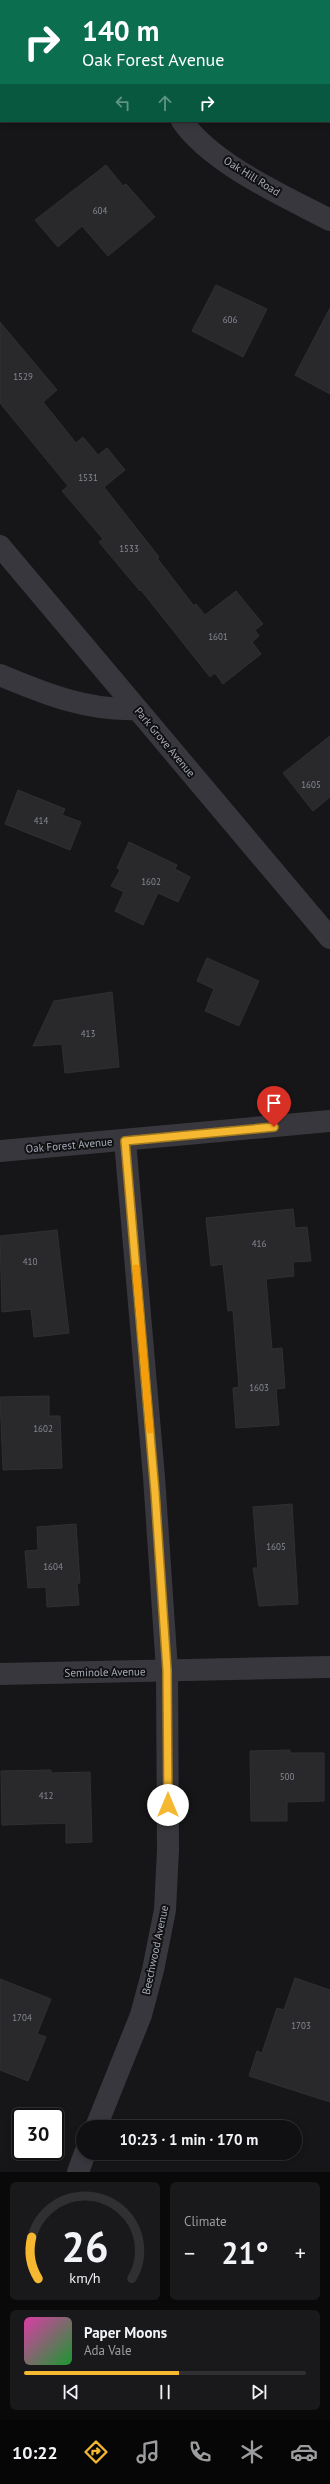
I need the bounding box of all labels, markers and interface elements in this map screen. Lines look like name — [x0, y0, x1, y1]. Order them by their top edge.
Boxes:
text: 140 m — [82, 12, 159, 49]
icon: right — [16, 16, 68, 68]
text: Oak Forest Avenue — [82, 48, 224, 71]
icon: left — [112, 92, 134, 114]
icon: ahead — [154, 92, 176, 114]
icon: right — [196, 92, 218, 114]
street label: Oak Hill Road — [221, 153, 283, 199]
house number: 604 — [93, 205, 107, 216]
house number: 606 — [223, 314, 237, 325]
house number: 1529 — [13, 371, 33, 382]
house number: 1531 — [78, 472, 98, 483]
house number: 1533 — [119, 543, 139, 554]
house number: 1601 — [208, 631, 228, 642]
street label: Park Grove Avenue — [132, 704, 199, 780]
house number: 1605 — [301, 779, 321, 790]
house number: 414 — [34, 815, 48, 826]
house number: 1602 — [141, 876, 161, 887]
house number: 413 — [81, 1028, 95, 1039]
pin — [257, 1086, 291, 1127]
icon: arrive — [263, 1092, 285, 1114]
street label: Oak Forest Avenue — [25, 1134, 113, 1156]
house number: 416 — [252, 1238, 266, 1249]
house number: 410 — [23, 1256, 37, 1267]
house number: 1603 — [249, 1382, 269, 1393]
house number: 1602 — [33, 1423, 53, 1434]
house number: 1605 — [266, 1541, 286, 1552]
house number: 1604 — [43, 1561, 63, 1572]
street label: Seminole Avenue — [64, 1664, 146, 1680]
house number: 500 — [280, 1771, 294, 1782]
position arrow — [147, 1784, 189, 1826]
house number: 412 — [39, 1790, 53, 1801]
street label: Beechwood Avenue — [139, 1904, 171, 1996]
house number: 1704 — [12, 2012, 32, 2023]
house number: 1703 — [291, 2020, 311, 2031]
speed limit sign: 30 — [12, 2108, 64, 2160]
text: 10:23 · 1 min · 170 m — [120, 2130, 258, 2149]
text: Climate — [184, 2213, 227, 2230]
text: 26 — [61, 2220, 109, 2273]
text: 21° — [221, 2233, 269, 2272]
text: − — [184, 2239, 195, 2267]
text: + — [295, 2239, 306, 2267]
text: km/h — [69, 2268, 101, 2287]
text: Paper Moons — [84, 2323, 167, 2342]
text: Ada Vale — [84, 2342, 132, 2359]
icon: previous — [60, 2381, 82, 2403]
icon: pause — [154, 2381, 176, 2403]
icon: next — [248, 2381, 270, 2403]
icon: directions — [82, 2438, 110, 2466]
icon: music — [134, 2438, 162, 2466]
icon: phone — [186, 2438, 214, 2466]
icon: climate — [238, 2438, 266, 2466]
icon: car — [290, 2438, 318, 2466]
text: 10:22 — [12, 2441, 58, 2464]

